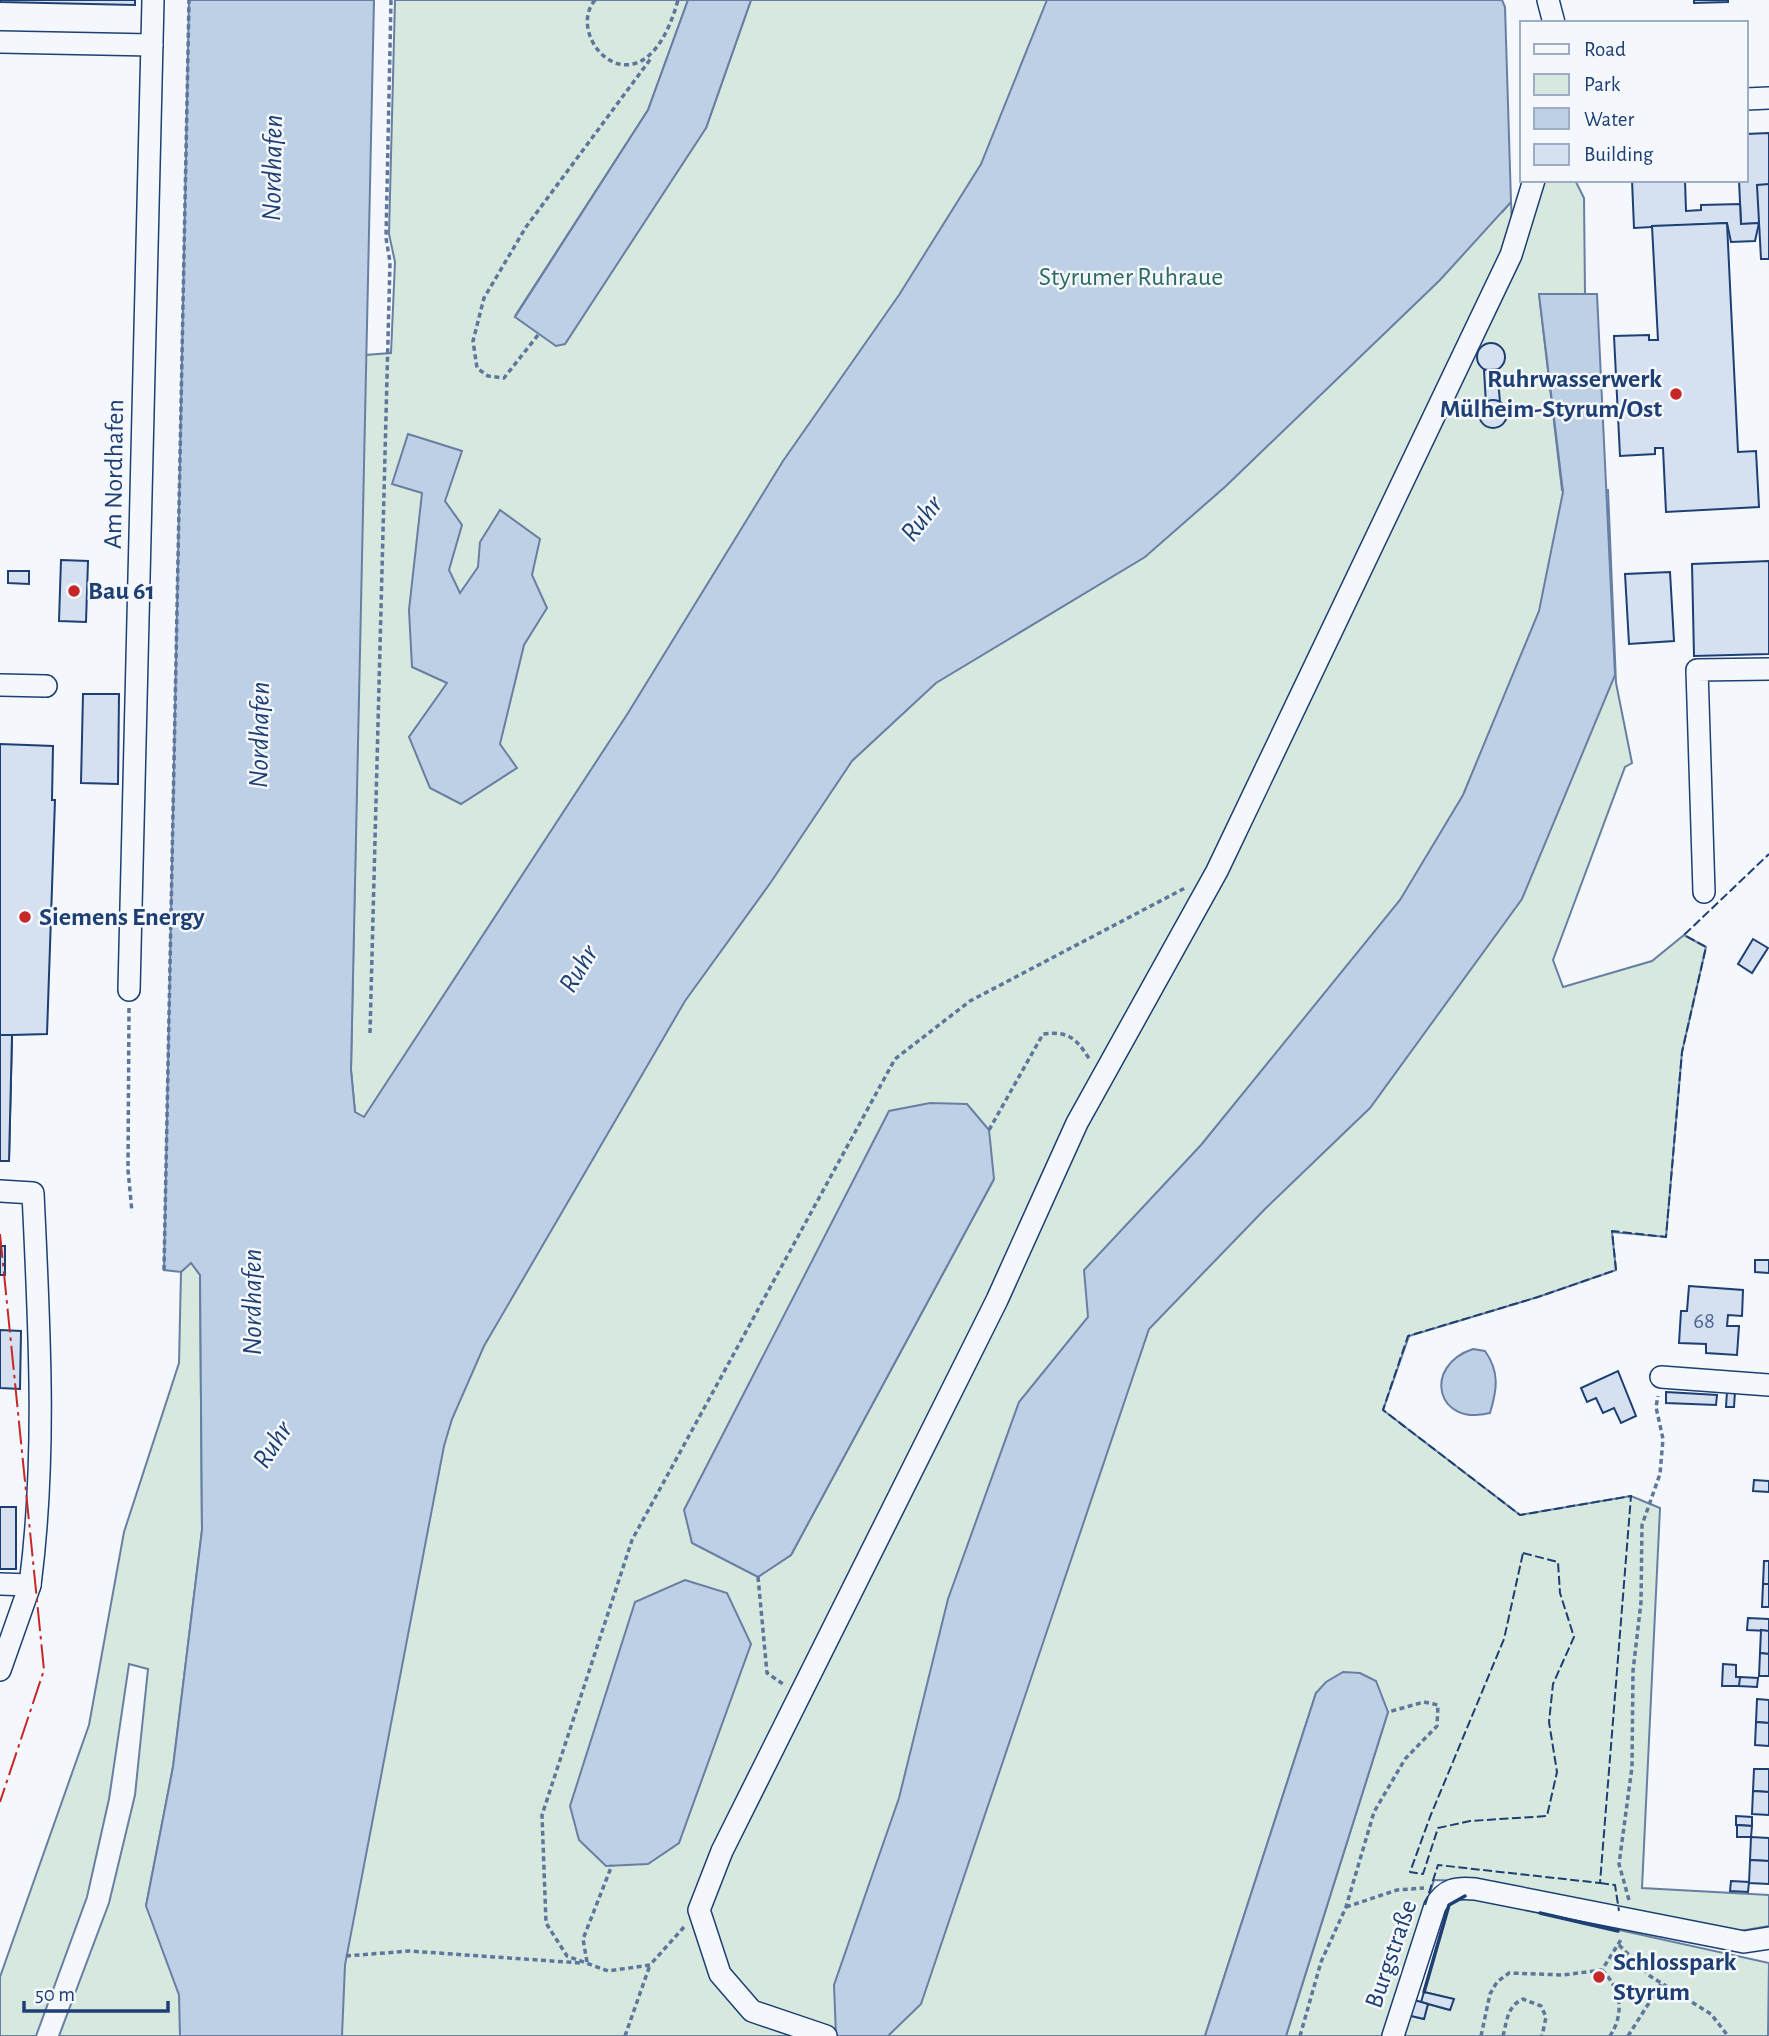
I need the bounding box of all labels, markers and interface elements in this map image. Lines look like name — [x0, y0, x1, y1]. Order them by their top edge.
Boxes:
legend — [1520, 21, 1748, 182]
text: Road — [1584, 39, 1626, 60]
text: Park — [1584, 74, 1621, 95]
text: Water — [1584, 109, 1634, 130]
water label: Nordhafen — [258, 114, 288, 222]
text: Building — [1584, 144, 1654, 165]
park label: Styrumer Ruhraue — [1039, 264, 1223, 290]
place label: Ruhrwasserwerk Mülheim-Styrum/Ost — [1440, 366, 1662, 422]
marker: Ruhrwasserwerk Mülheim-Styrum/Ost — [1668, 386, 1684, 402]
street label: Am Nordhafen — [100, 399, 128, 549]
water label: Ruhr — [896, 490, 949, 547]
place label: Bau 61 — [88, 578, 155, 604]
marker: Bau 61 — [66, 583, 82, 599]
water label: Nordhafen — [245, 681, 275, 789]
place label: Siemens Energy — [39, 904, 205, 930]
marker: Siemens Energy — [17, 909, 33, 925]
water label: Ruhr — [554, 940, 604, 998]
water label: Nordhafen — [239, 1249, 267, 1355]
house number: 68 — [1693, 1310, 1715, 1333]
water label: Ruhr — [248, 1416, 299, 1473]
street label: Burgstraße — [1360, 1897, 1422, 2011]
place label: Schlosspark Styrum — [1613, 1949, 1737, 2005]
scale bar — [24, 1969, 168, 2013]
marker: Schlosspark Styrum — [1591, 1969, 1607, 1985]
text: 50 m — [35, 1984, 75, 2005]

